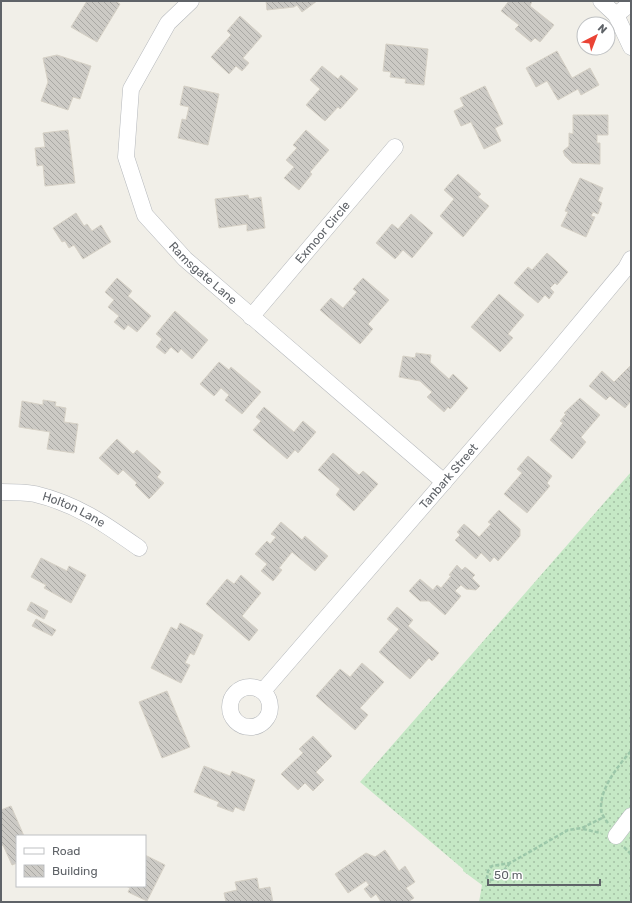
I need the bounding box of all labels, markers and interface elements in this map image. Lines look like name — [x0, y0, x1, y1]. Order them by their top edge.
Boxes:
north arrow — [576, 16, 616, 56]
text: N — [595, 21, 610, 36]
street label: Exmoor Circle — [292, 198, 353, 266]
street label: Ramsgate Lane — [166, 239, 240, 308]
street label: Tanbark Street — [417, 441, 481, 512]
street label: Holton Lane — [41, 489, 108, 530]
legend — [16, 835, 146, 887]
text: Road — [52, 844, 80, 858]
scale bar — [488, 861, 600, 887]
text: Building — [52, 864, 98, 878]
text: 50 m — [494, 868, 522, 882]

